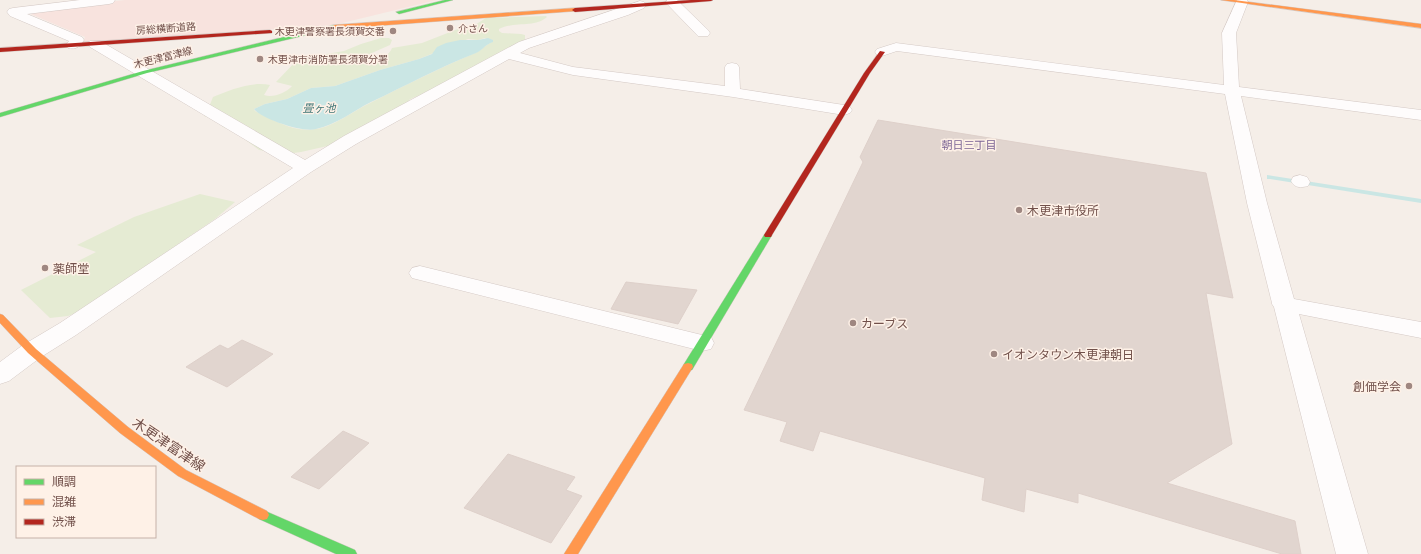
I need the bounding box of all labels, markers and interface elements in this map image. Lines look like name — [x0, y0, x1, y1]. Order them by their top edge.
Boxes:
street label: 房総横断道路 — [136, 20, 196, 36]
place label: 介さん — [458, 22, 488, 34]
marker: 介さん — [445, 23, 455, 33]
place label: 木更津警察署長須賀交番 — [275, 25, 385, 37]
marker: 木更津警察署長須賀交番 — [388, 26, 398, 36]
street label: 木更津富津線 — [132, 44, 194, 70]
place label: 木更津市消防署長須賀分署 — [268, 53, 388, 65]
marker: 木更津市消防署長須賀分署 — [255, 54, 265, 64]
water label: 畳ヶ池 — [303, 101, 336, 114]
district label: 朝日三丁目 — [942, 138, 997, 151]
place label: 木更津市役所 — [1027, 203, 1099, 218]
marker: 木更津市役所 — [1014, 205, 1024, 215]
place label: 薬師堂 — [53, 261, 89, 276]
marker: 薬師堂 — [40, 263, 50, 273]
place label: カーブス — [861, 316, 908, 331]
marker: カーブス — [848, 318, 858, 328]
place label: イオンタウン木更津朝日 — [1002, 347, 1134, 362]
marker: イオンタウン木更津朝日 — [989, 349, 999, 359]
place label: 創価学会 — [1353, 379, 1401, 394]
marker: 創価学会 — [1404, 381, 1414, 391]
street label: 木更津富津線 — [129, 413, 209, 475]
legend — [16, 466, 156, 538]
text: 順調 — [52, 474, 76, 489]
text: 混雑 — [52, 494, 76, 509]
text: 渋滞 — [52, 514, 76, 529]

